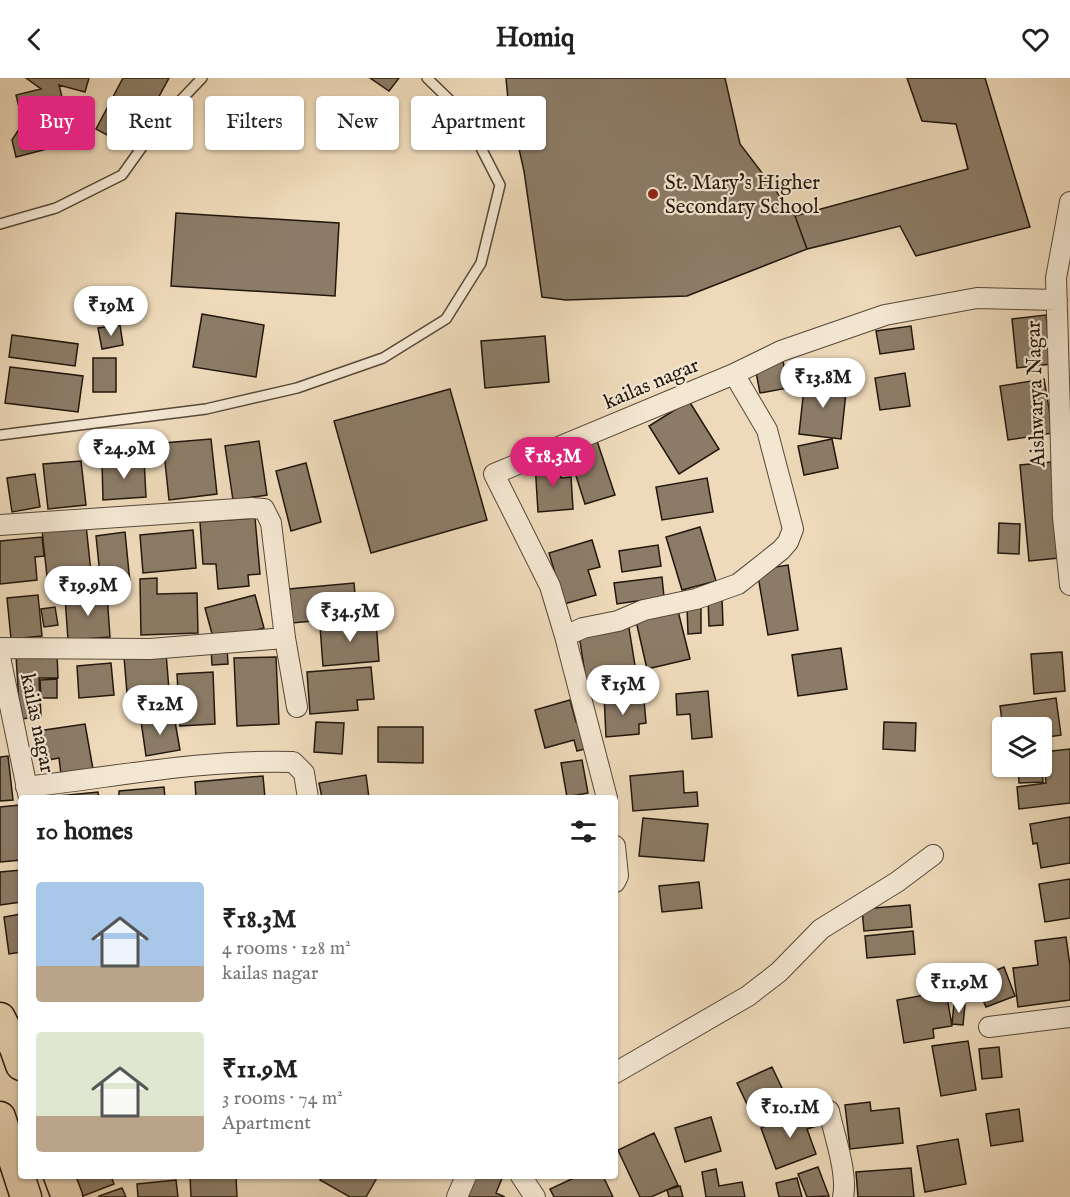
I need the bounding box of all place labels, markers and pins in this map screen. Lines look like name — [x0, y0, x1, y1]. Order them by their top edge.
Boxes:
place label: St. Mary's Higher Secondary School — [665, 170, 820, 221]
marker: St. Mary's Higher Secondary School — [646, 187, 660, 201]
pin: ₹19M — [75, 286, 147, 337]
pin: ₹13.8M — [774, 358, 872, 409]
pin: ₹24.9M — [75, 429, 173, 480]
pin: ₹18.3M — [504, 437, 602, 488]
pin: ₹19.9M — [39, 566, 137, 617]
pin: ₹34.5M — [301, 592, 399, 643]
pin: ₹15M — [587, 665, 659, 716]
pin: ₹12M — [124, 685, 196, 736]
pin: ₹11.9M — [910, 963, 1008, 1014]
pin: ₹10.1M — [741, 1088, 839, 1139]

